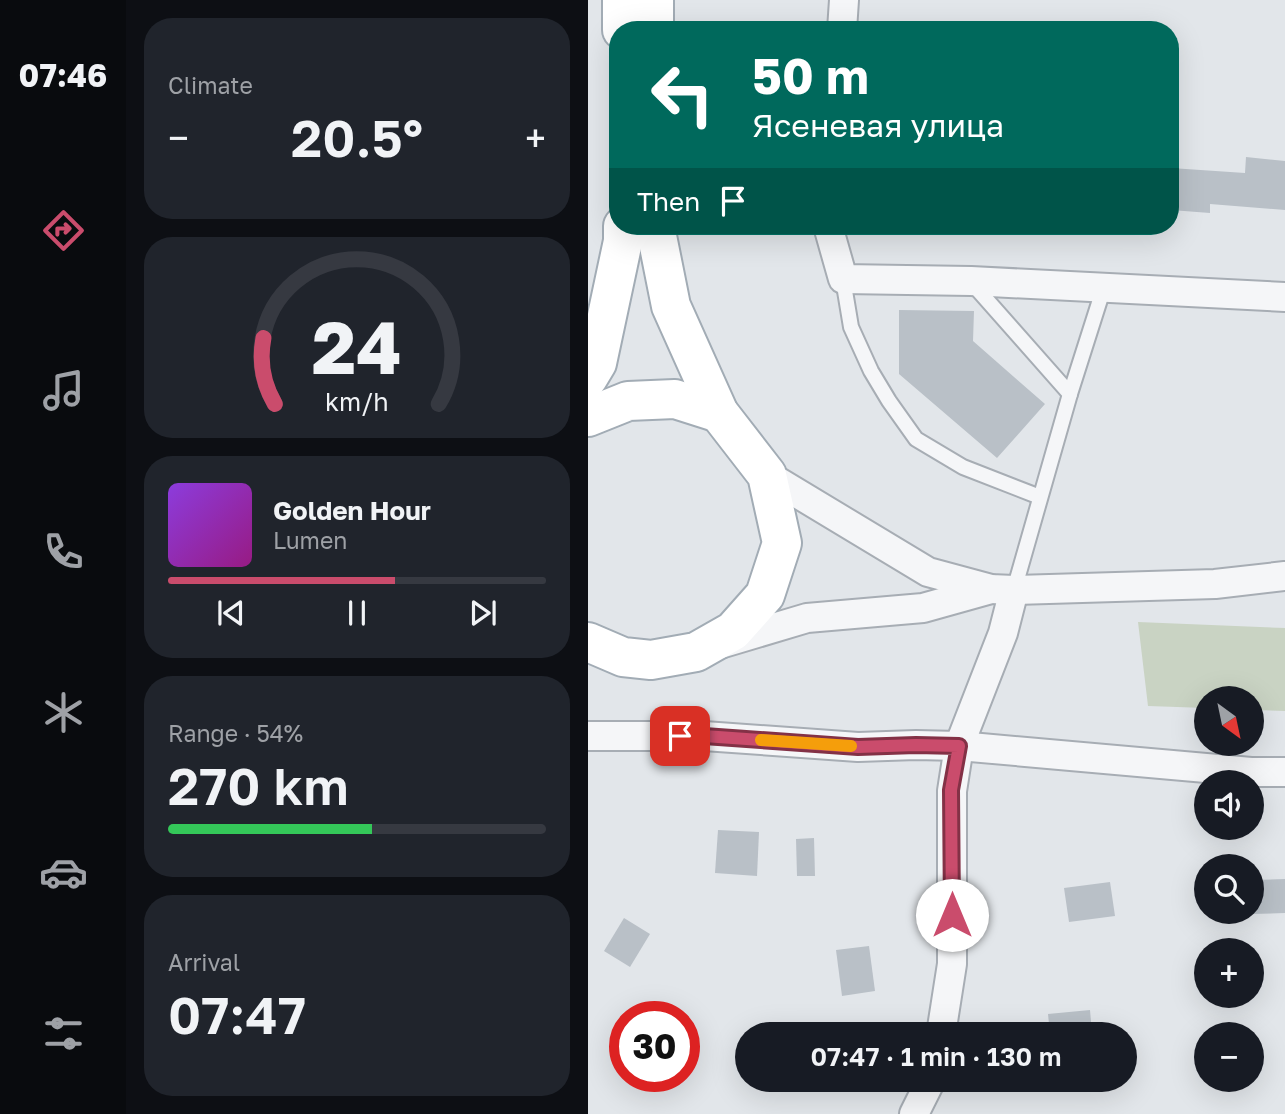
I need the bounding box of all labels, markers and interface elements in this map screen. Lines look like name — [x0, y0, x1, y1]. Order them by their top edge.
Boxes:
text: 50 m — [752, 46, 869, 105]
icon: left — [637, 49, 728, 140]
text: 07:46 — [19, 56, 107, 94]
text: Climate — [168, 71, 253, 99]
text: 20.5° — [291, 106, 423, 168]
text: Ясеневая улица — [752, 106, 1004, 144]
text: − — [168, 115, 189, 160]
text: + — [525, 115, 546, 160]
icon: arrive — [714, 182, 752, 220]
text: Then — [637, 186, 700, 217]
icon: directions — [39, 206, 88, 255]
text: 24 — [312, 303, 402, 390]
icon: music — [39, 366, 88, 415]
text: km/h — [325, 386, 389, 417]
text: Golden Hour — [273, 495, 431, 526]
text: Lumen — [273, 526, 347, 554]
icon: phone — [39, 527, 88, 576]
icon: previous — [212, 594, 250, 632]
icon: pause — [338, 594, 376, 632]
icon: next — [464, 594, 502, 632]
north arrow — [1194, 686, 1264, 756]
map controls — [1194, 686, 1264, 1092]
icon: climate — [39, 688, 88, 737]
pin — [650, 706, 710, 766]
icon: arrive — [661, 717, 699, 755]
text: Range · 54% — [168, 719, 303, 747]
text: 270 km — [168, 754, 349, 816]
button: sound — [1194, 770, 1264, 840]
icon: car — [39, 848, 88, 897]
button: search — [1194, 854, 1264, 924]
position arrow — [915, 878, 989, 952]
button: + — [1194, 938, 1264, 1008]
text: Arrival — [168, 948, 240, 976]
text: 07:47 — [168, 983, 306, 1045]
speed limit sign: 30 — [609, 1001, 700, 1092]
icon: filters — [39, 1009, 88, 1058]
button: − — [1194, 1022, 1264, 1092]
text: 07:47 · 1 min · 130 m — [810, 1041, 1062, 1072]

